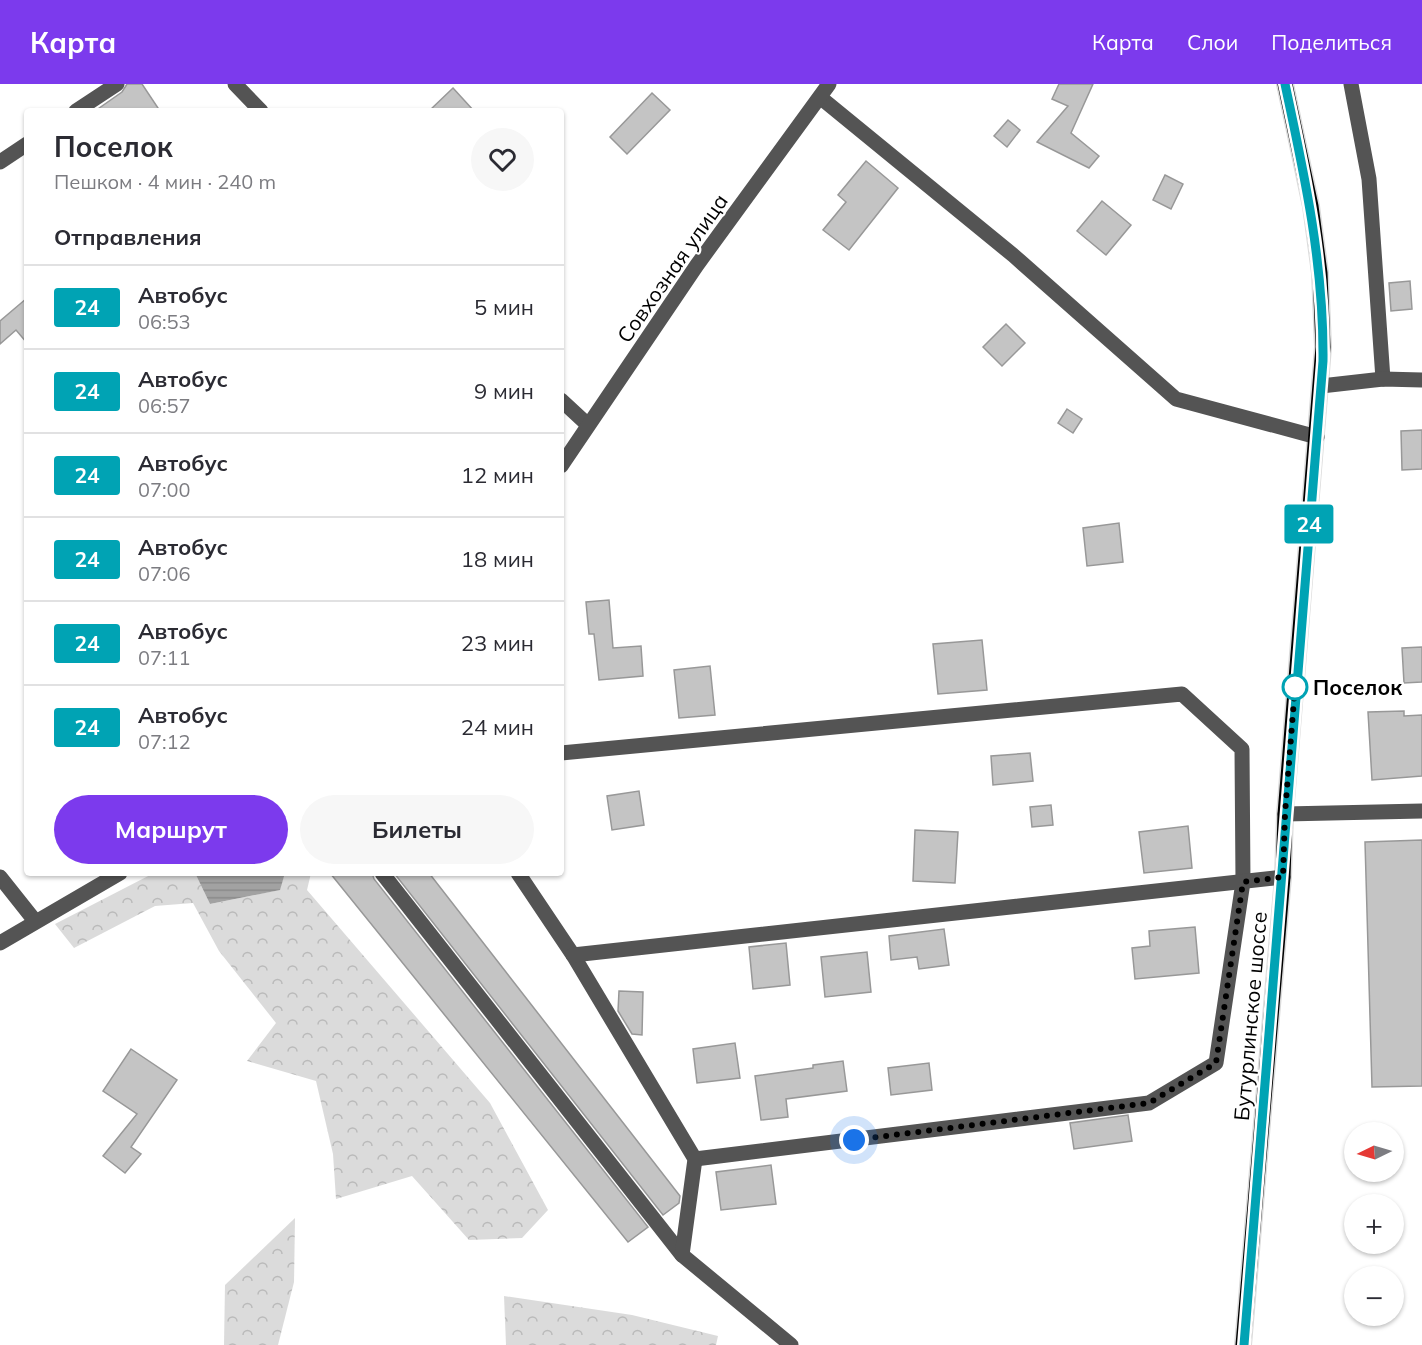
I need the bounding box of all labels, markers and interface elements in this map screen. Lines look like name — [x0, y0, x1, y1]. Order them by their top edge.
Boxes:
text: Карта — [30, 25, 116, 60]
text: Карта — [1092, 29, 1154, 55]
text: Слои — [1187, 29, 1238, 55]
text: Поделиться — [1271, 29, 1392, 55]
button: heart — [471, 128, 534, 191]
text: Поселок — [54, 129, 173, 164]
text: Пешком · 4 мин · 240 m — [54, 169, 276, 194]
street label: Совхозная улица — [611, 189, 733, 347]
text: Отправления — [54, 223, 202, 251]
text: Автобус — [138, 281, 228, 309]
text: 5 мин — [474, 293, 534, 321]
text: 24 — [74, 294, 100, 320]
text: 06:53 — [138, 309, 191, 334]
text: Автобус — [138, 365, 228, 393]
text: 9 мин — [474, 377, 534, 405]
text: 24 — [74, 378, 100, 404]
text: 06:57 — [138, 393, 191, 418]
text: Автобус — [138, 449, 228, 477]
text: 12 мин — [461, 461, 534, 489]
text: 24 — [74, 462, 100, 488]
text: 07:00 — [138, 477, 191, 502]
line badge: 24 — [1282, 504, 1336, 544]
text: 24 — [1296, 511, 1322, 537]
text: Автобус — [138, 533, 228, 561]
text: 18 мин — [461, 545, 534, 573]
text: 24 — [74, 546, 100, 572]
text: 07:06 — [138, 561, 191, 586]
text: Автобус — [138, 617, 228, 645]
text: 23 мин — [461, 629, 534, 657]
text: 24 — [74, 630, 100, 656]
text: 07:11 — [138, 645, 191, 670]
marker: Поселок — [1282, 674, 1308, 700]
place label: Поселок — [1313, 674, 1403, 700]
text: Автобус — [138, 701, 228, 729]
text: 24 мин — [461, 713, 534, 741]
text: 24 — [74, 714, 100, 740]
text: 07:12 — [138, 729, 191, 754]
button: Маршрут — [54, 795, 288, 864]
button: Билеты — [300, 795, 534, 864]
street label: Бутурлинское шоссе — [1228, 910, 1272, 1122]
north arrow — [1344, 1122, 1404, 1182]
map controls — [1344, 1122, 1404, 1326]
your location — [839, 1125, 869, 1155]
button: + — [1344, 1194, 1404, 1254]
button: − — [1344, 1266, 1404, 1326]

